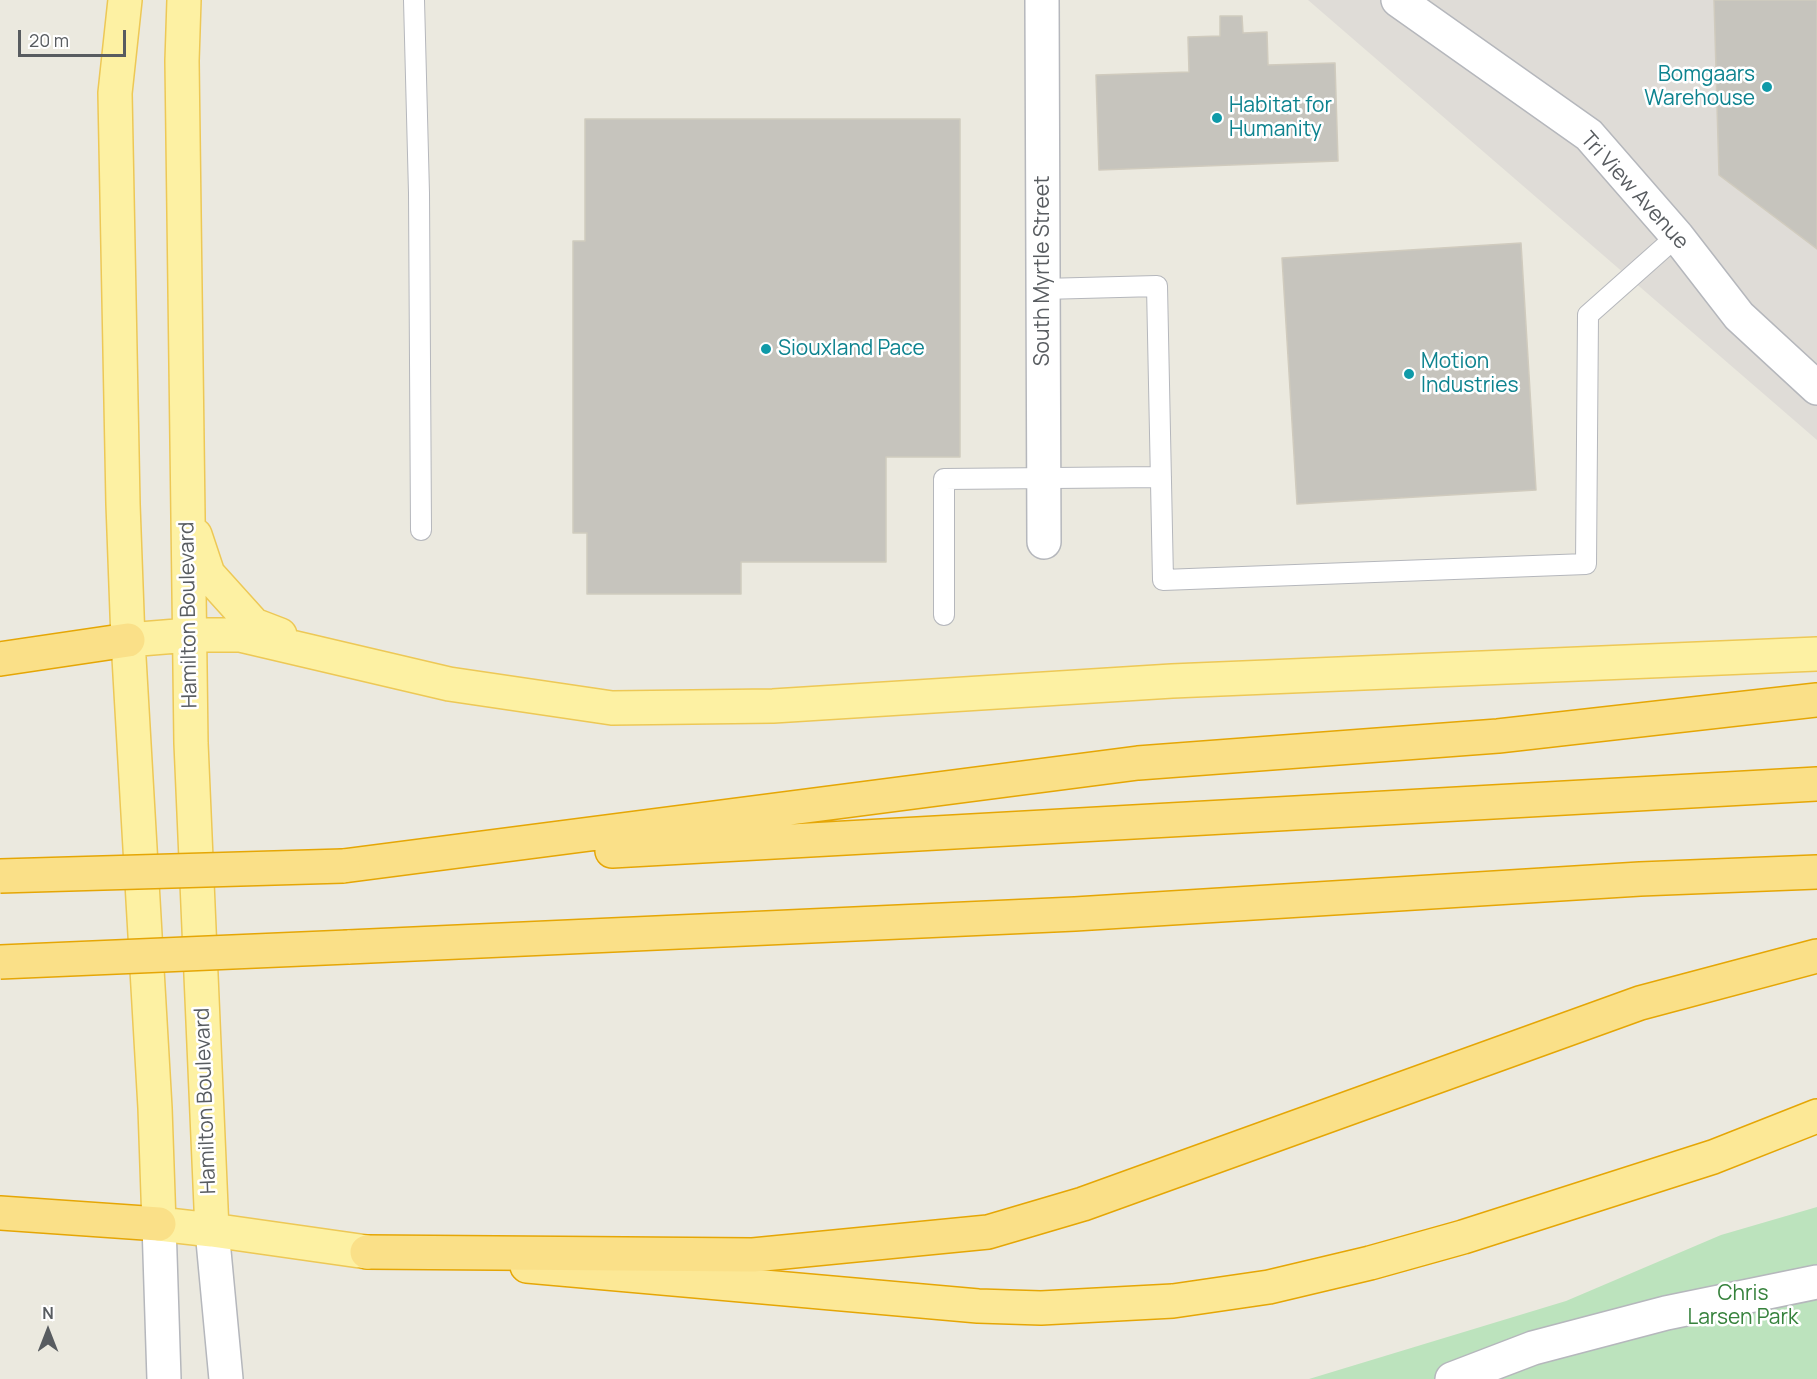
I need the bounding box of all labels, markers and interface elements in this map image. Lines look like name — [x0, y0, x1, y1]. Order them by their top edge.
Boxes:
scale bar — [21, 18, 129, 56]
text: 20 m — [29, 28, 69, 52]
place label: Bomgaars Warehouse — [1644, 62, 1755, 112]
marker: Bomgaars Warehouse — [1760, 80, 1774, 94]
place label: Habitat for Humanity — [1229, 93, 1332, 143]
marker: Habitat for Humanity — [1210, 111, 1224, 125]
street label: Tri View Avenue — [1575, 127, 1693, 255]
street label: South Myrtle Street — [1030, 176, 1056, 366]
place label: Siouxland Pace — [778, 336, 925, 362]
marker: Siouxland Pace — [759, 342, 773, 356]
place label: Motion Industries — [1421, 349, 1518, 399]
marker: Motion Industries — [1402, 367, 1416, 381]
street label: Hamilton Boulevard — [175, 521, 203, 709]
street label: Hamilton Boulevard — [190, 1007, 222, 1195]
park label: Chris Larsen Park — [1687, 1281, 1799, 1331]
north arrow — [18, 1301, 78, 1361]
text: N — [42, 1302, 54, 1324]

